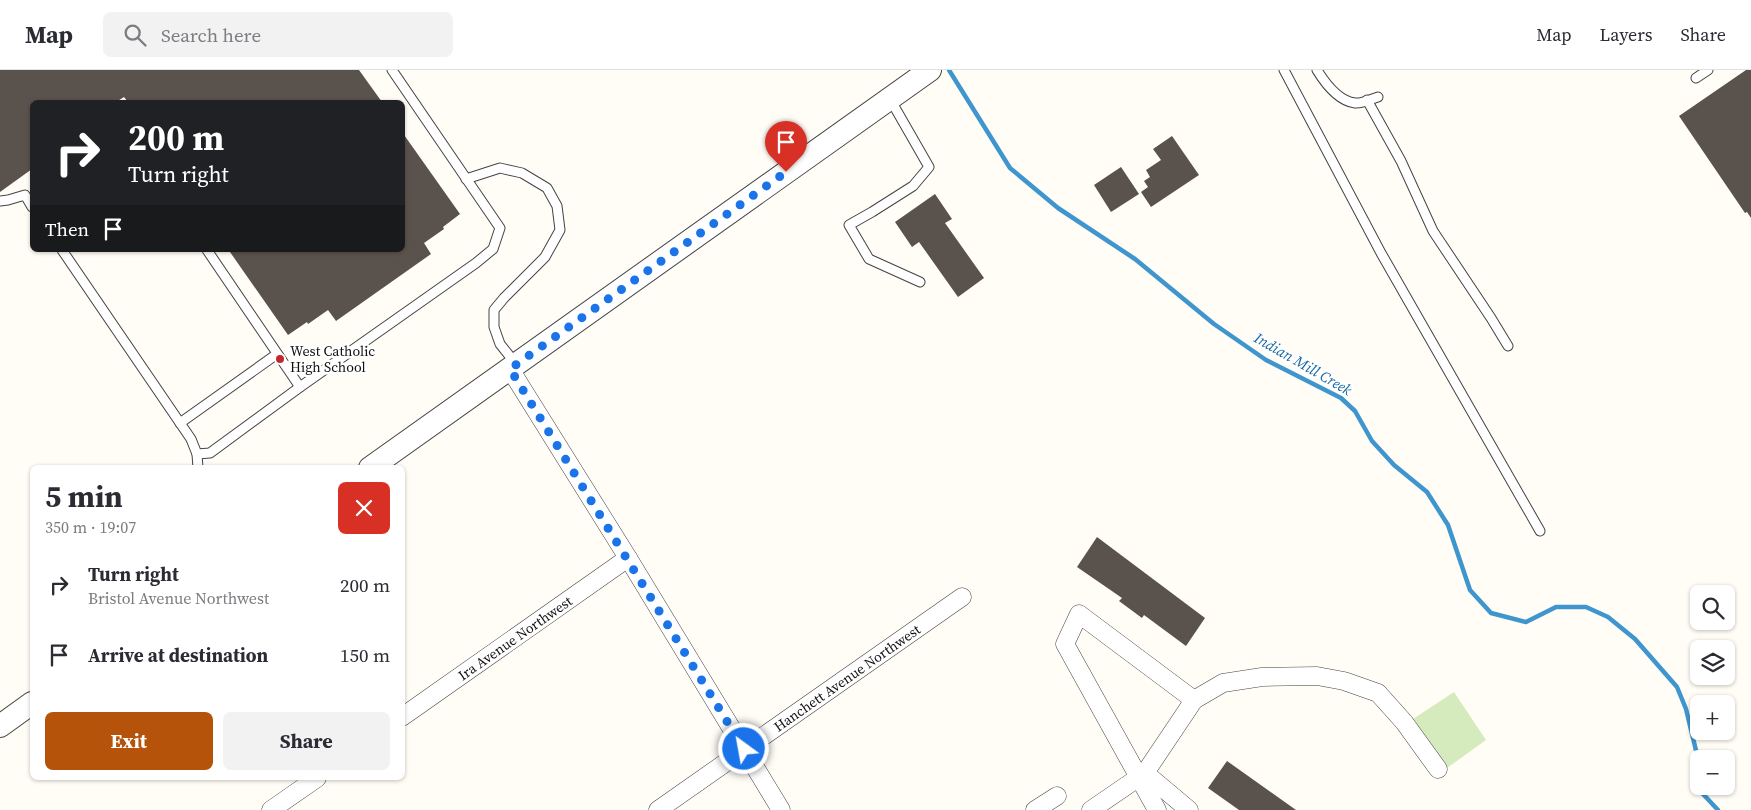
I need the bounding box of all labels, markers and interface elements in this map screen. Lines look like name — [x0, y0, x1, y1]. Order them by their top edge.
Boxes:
search box — [103, 12, 453, 57]
text: Map — [25, 18, 73, 51]
icon: search — [121, 21, 149, 49]
text: Search here — [161, 22, 261, 48]
text: Map — [1536, 22, 1571, 47]
text: Layers — [1599, 22, 1652, 47]
text: Share — [1680, 22, 1726, 47]
text: 200 m — [128, 114, 224, 162]
icon: right — [45, 120, 110, 185]
pin — [765, 121, 807, 172]
icon: arrive — [772, 128, 800, 156]
text: Turn right — [128, 159, 229, 189]
icon: arrive — [99, 215, 127, 243]
text: Then — [45, 216, 89, 242]
water label: Indian Mill Creek — [1250, 327, 1357, 401]
place label: West Catholic High School — [290, 341, 375, 377]
marker: West Catholic High School — [274, 353, 286, 365]
text: 5 min — [45, 476, 123, 517]
button: close — [338, 482, 390, 534]
text: 350 m · 19:07 — [45, 516, 136, 538]
text: Turn right — [88, 561, 179, 587]
icon: right — [45, 571, 73, 599]
text: 200 m — [340, 572, 390, 598]
map controls — [1690, 585, 1735, 795]
button: search — [1690, 585, 1735, 630]
text: Bristol Avenue Northwest — [88, 587, 269, 609]
street label: Ira Avenue Northwest — [454, 591, 577, 685]
street label: Hanchett Avenue Northwest — [770, 619, 925, 736]
button: layers — [1690, 640, 1735, 685]
icon: arrive — [45, 641, 73, 669]
text: Arrive at destination — [88, 642, 268, 668]
text: 150 m — [340, 642, 390, 668]
button: + — [1690, 695, 1735, 740]
button: Exit — [45, 712, 213, 770]
button: Share — [223, 712, 390, 770]
position arrow — [717, 722, 769, 774]
button: − — [1690, 750, 1735, 795]

